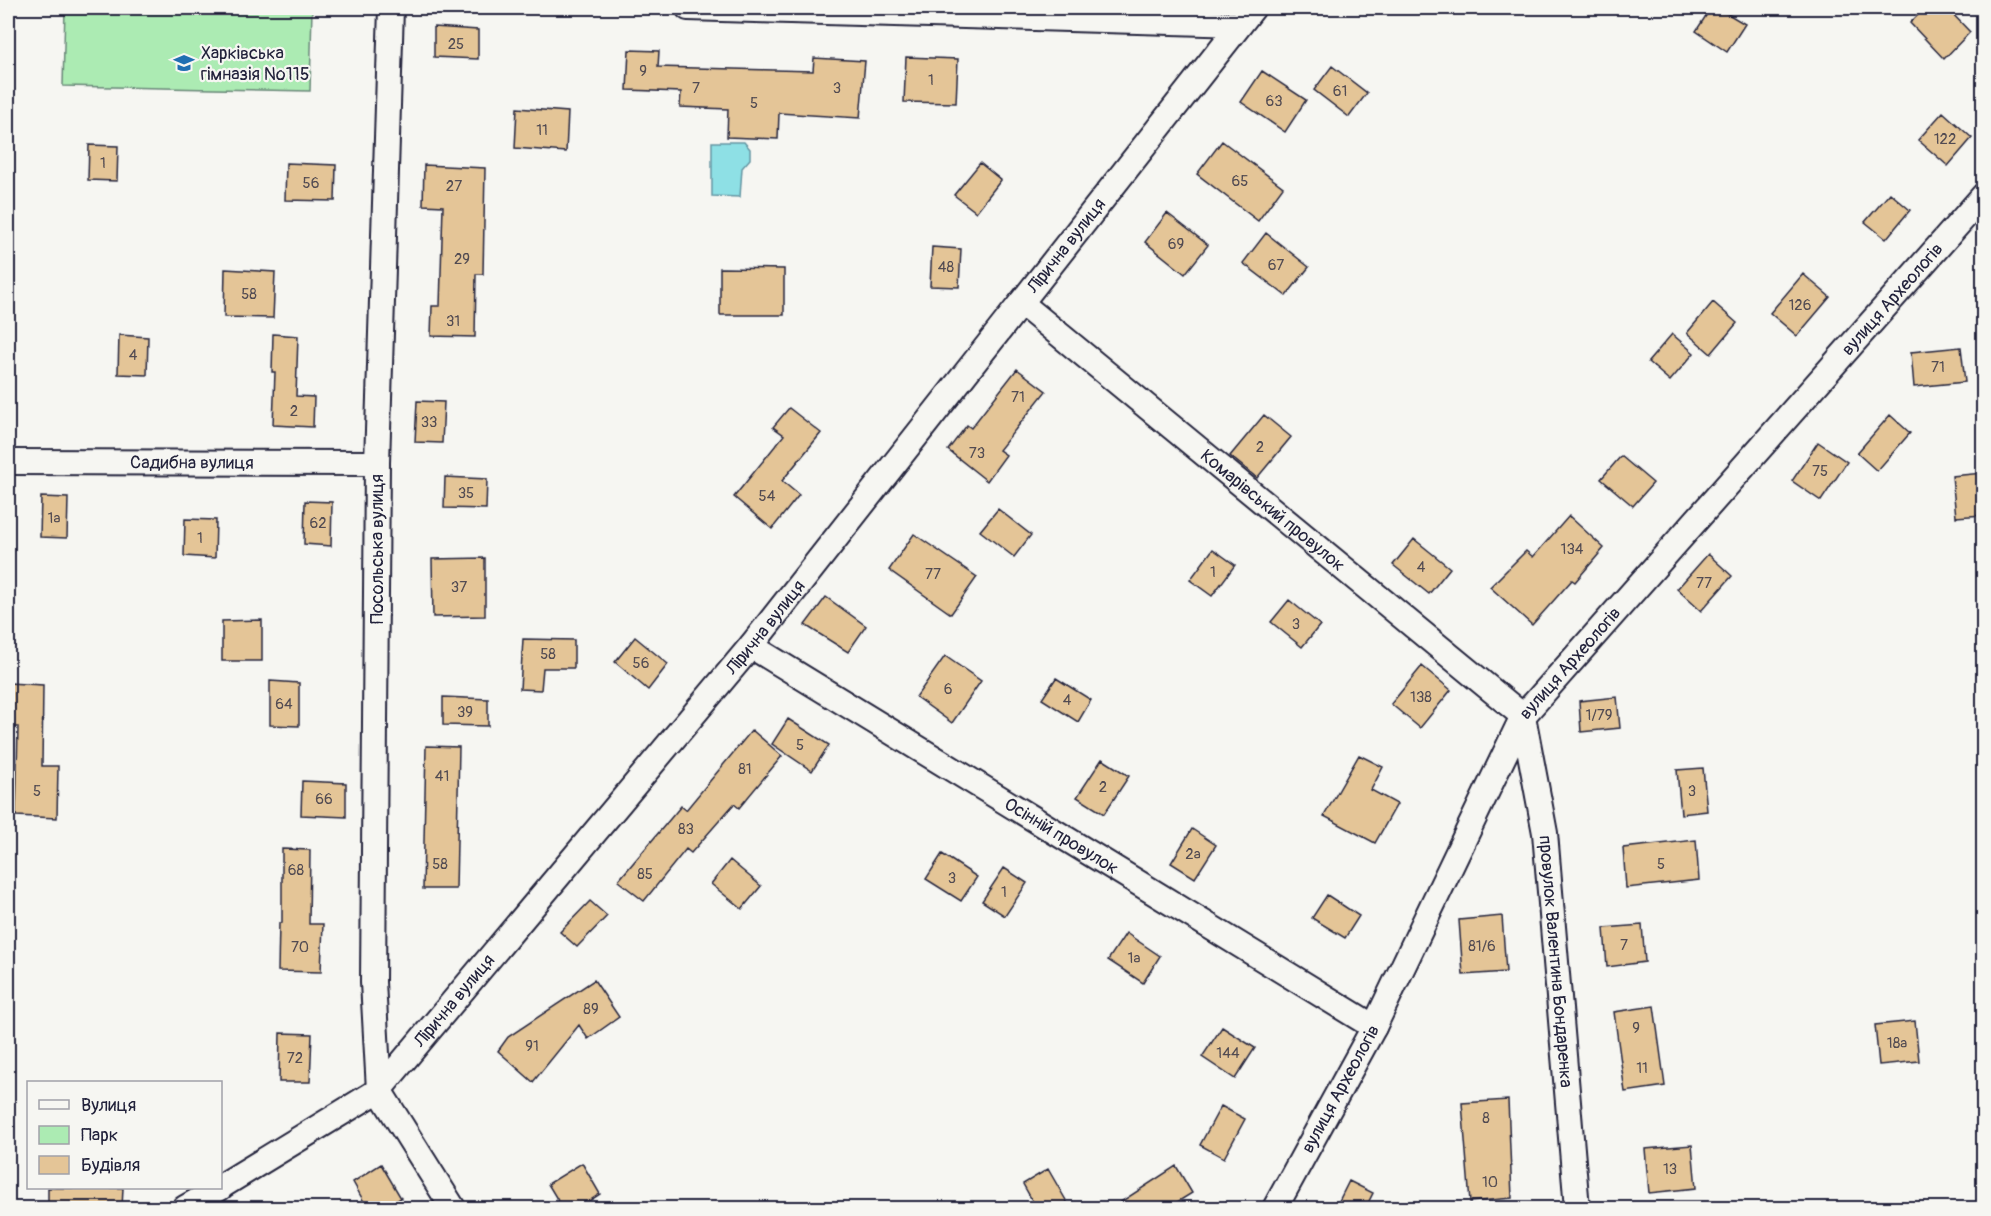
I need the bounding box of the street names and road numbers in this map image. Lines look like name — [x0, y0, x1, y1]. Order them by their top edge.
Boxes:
street label: Лірична вулиця — [1021, 193, 1111, 299]
street label: вулиця Археологів — [1836, 238, 1948, 360]
street label: Комарівський провулок — [1196, 444, 1350, 576]
street label: Садибна вулиця — [130, 451, 254, 474]
street label: Посольська вулиця — [366, 474, 389, 624]
street label: Лірична вулиця — [720, 575, 810, 680]
street label: вулиця Археологів — [1514, 602, 1626, 724]
street label: Осінній провулок — [1000, 792, 1123, 880]
street label: провулок Валентина Бондаренка — [1534, 834, 1578, 1089]
street label: Лірична вулиця — [408, 949, 500, 1053]
street label: вулиця Археологів — [1296, 1021, 1385, 1157]

